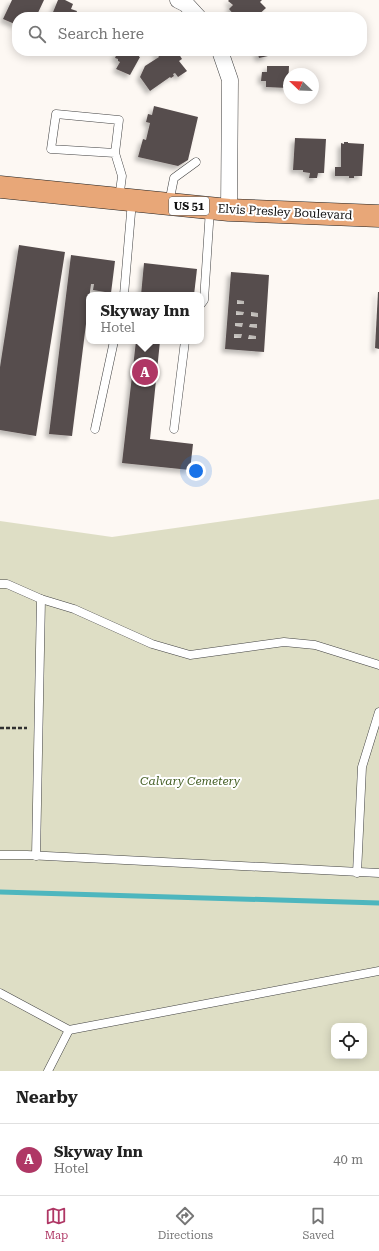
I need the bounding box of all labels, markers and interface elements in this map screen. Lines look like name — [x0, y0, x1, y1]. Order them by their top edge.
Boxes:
search box — [12, 12, 367, 56]
icon: search — [26, 23, 48, 45]
text: Search here — [58, 25, 144, 43]
north arrow — [283, 68, 319, 104]
road number: US 51 — [169, 197, 209, 215]
street label: Elvis Presley Boulevard — [217, 201, 353, 223]
popup — [86, 292, 204, 344]
text: Skyway Inn — [101, 302, 189, 320]
text: Hotel — [101, 320, 135, 335]
pin: A — [132, 357, 158, 387]
your location — [186, 461, 206, 481]
park label: Calvary Cemetery — [140, 774, 241, 788]
map controls — [331, 1023, 367, 1059]
button: locate — [331, 1023, 367, 1059]
text: Nearby — [16, 1087, 78, 1107]
text: Skyway Inn — [54, 1143, 143, 1161]
text: A — [24, 1152, 34, 1167]
text: 40 m — [333, 1152, 363, 1167]
text: Hotel — [54, 1161, 88, 1176]
tab: Map — [45, 1205, 68, 1242]
tab: Directions — [158, 1205, 213, 1242]
tab: Saved — [302, 1205, 334, 1242]

